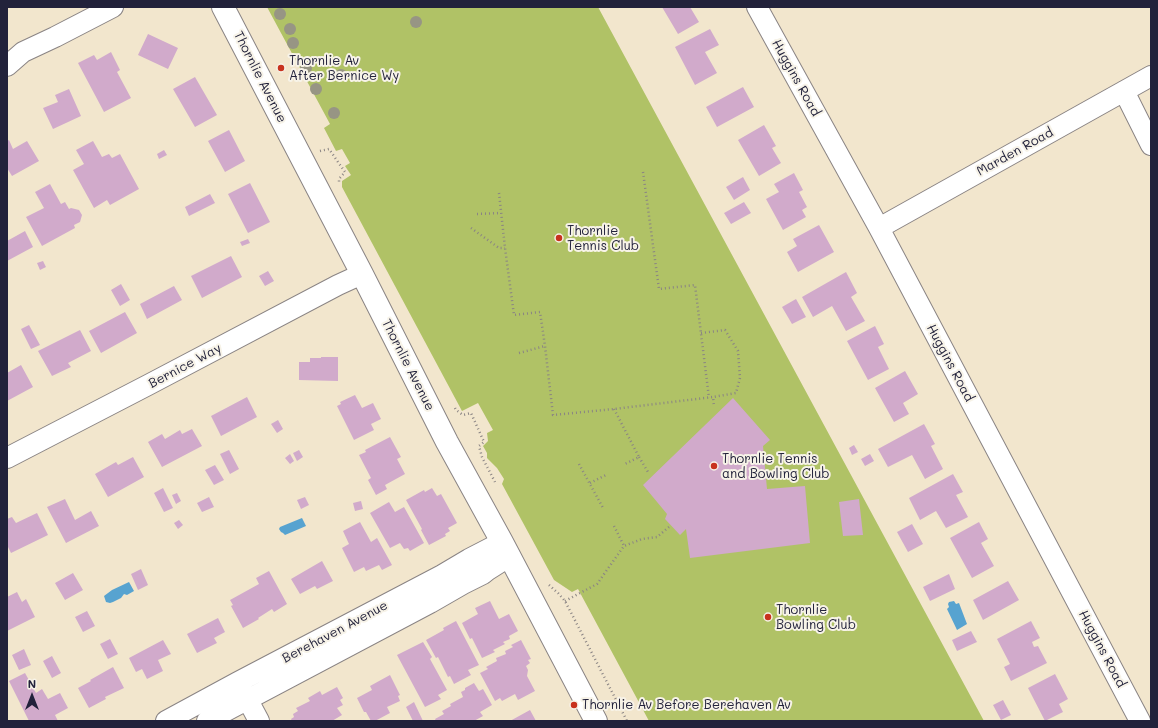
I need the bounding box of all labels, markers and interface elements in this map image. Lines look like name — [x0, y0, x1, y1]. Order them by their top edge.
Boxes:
street label: Thornlie Avenue — [230, 29, 290, 125]
street label: Huggins Road — [768, 37, 824, 119]
place label: Thornlie Av After Bernice Wy — [289, 53, 399, 84]
marker: Thornlie Av After Bernice Wy — [276, 63, 286, 73]
street label: Marden Road — [974, 125, 1056, 179]
place label: Thornlie Tennis Club — [567, 223, 639, 254]
marker: Thornlie Tennis Club — [554, 233, 564, 243]
street label: Thornlie Avenue — [378, 317, 438, 413]
street label: Huggins Road — [923, 322, 977, 404]
street label: Bernice Way — [146, 340, 224, 392]
place label: Thornlie Tennis and Bowling Club — [722, 451, 830, 482]
marker: Thornlie Tennis and Bowling Club — [709, 461, 719, 471]
street label: Berehaven Avenue — [280, 598, 390, 666]
place label: Thornlie Bowling Club — [776, 602, 856, 633]
street label: Huggins Road — [1075, 608, 1129, 690]
marker: Thornlie Bowling Club — [763, 612, 773, 622]
north arrow — [12, 676, 52, 716]
text: N — [28, 676, 36, 691]
place label: Thornlie Av Before Berehaven Av — [582, 697, 791, 713]
marker: Thornlie Av Before Berehaven Av — [569, 700, 579, 710]

